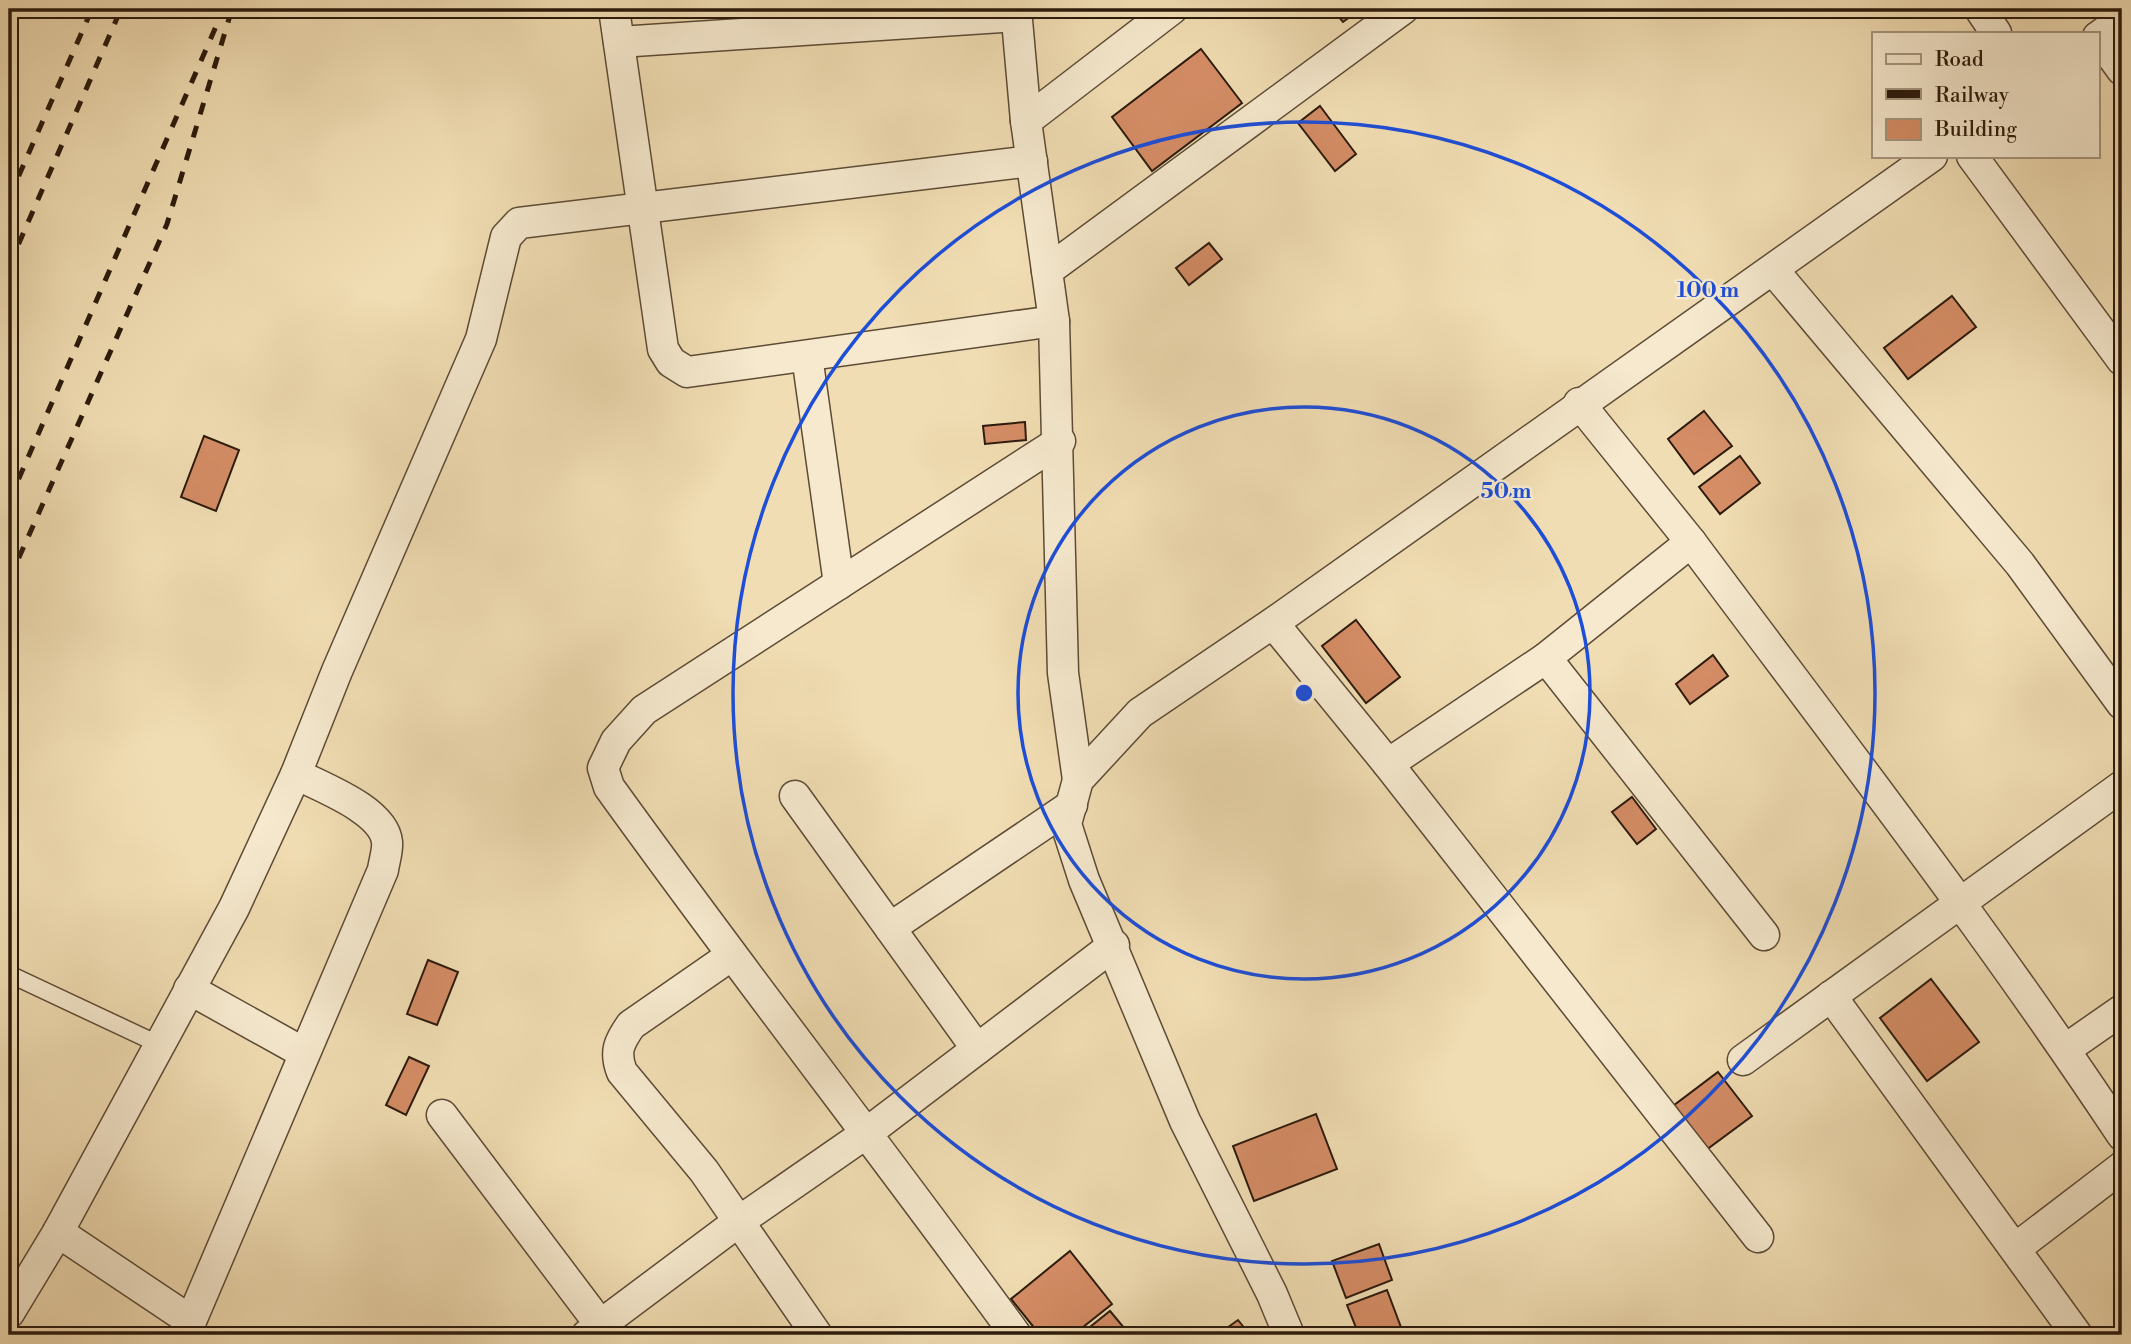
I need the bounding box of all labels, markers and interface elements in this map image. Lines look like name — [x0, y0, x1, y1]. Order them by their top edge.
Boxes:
legend — [1872, 32, 2100, 158]
text: Road — [1935, 47, 1984, 73]
text: Railway — [1935, 83, 2010, 109]
text: Building — [1934, 117, 2017, 143]
text: 100 m — [1677, 278, 1739, 304]
text: 50 m — [1481, 479, 1531, 505]
centre of rings — [1292, 681, 1316, 705]

